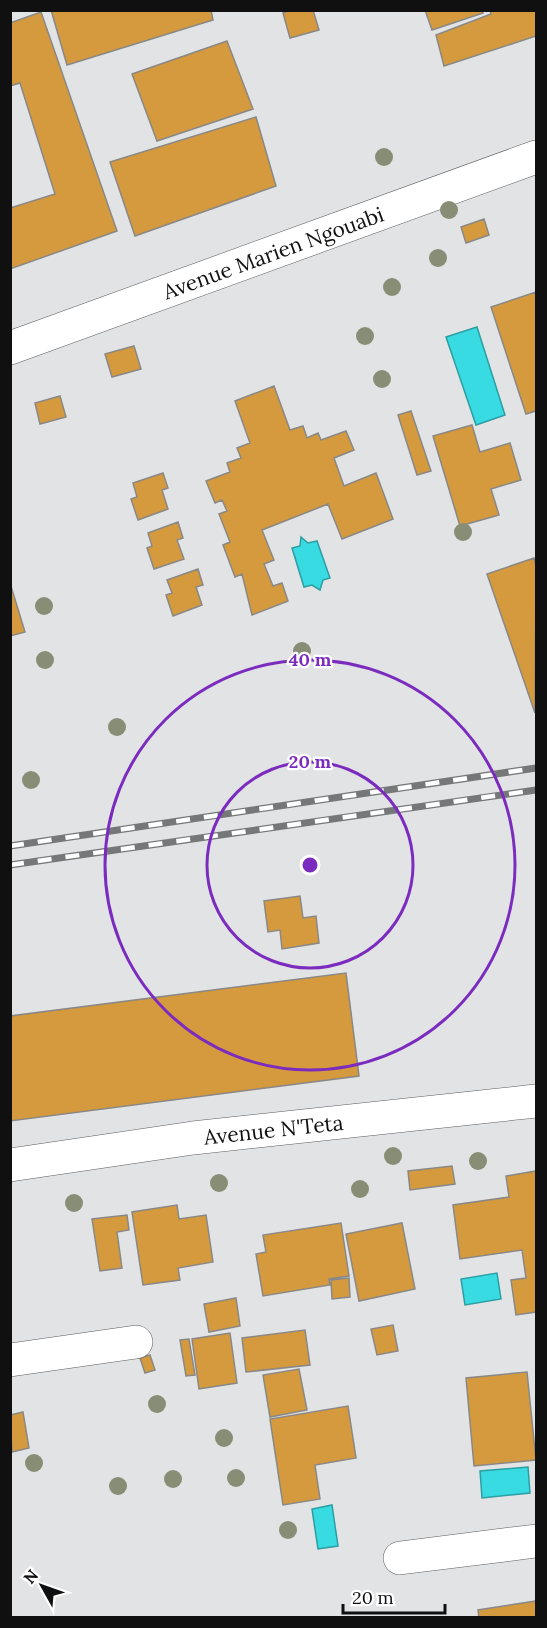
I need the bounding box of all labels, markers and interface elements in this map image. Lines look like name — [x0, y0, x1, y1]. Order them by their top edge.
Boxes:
street label: Avenue Marien Ngouabi — [158, 200, 387, 305]
text: 40 m — [289, 648, 332, 671]
text: 20 m — [289, 750, 332, 773]
centre of rings — [300, 855, 320, 875]
street label: Avenue N'Teta — [202, 1108, 345, 1150]
north arrow — [12, 1556, 72, 1616]
text: N — [19, 1565, 42, 1588]
scale bar — [343, 1577, 445, 1615]
text: 20 m — [352, 1586, 394, 1609]

